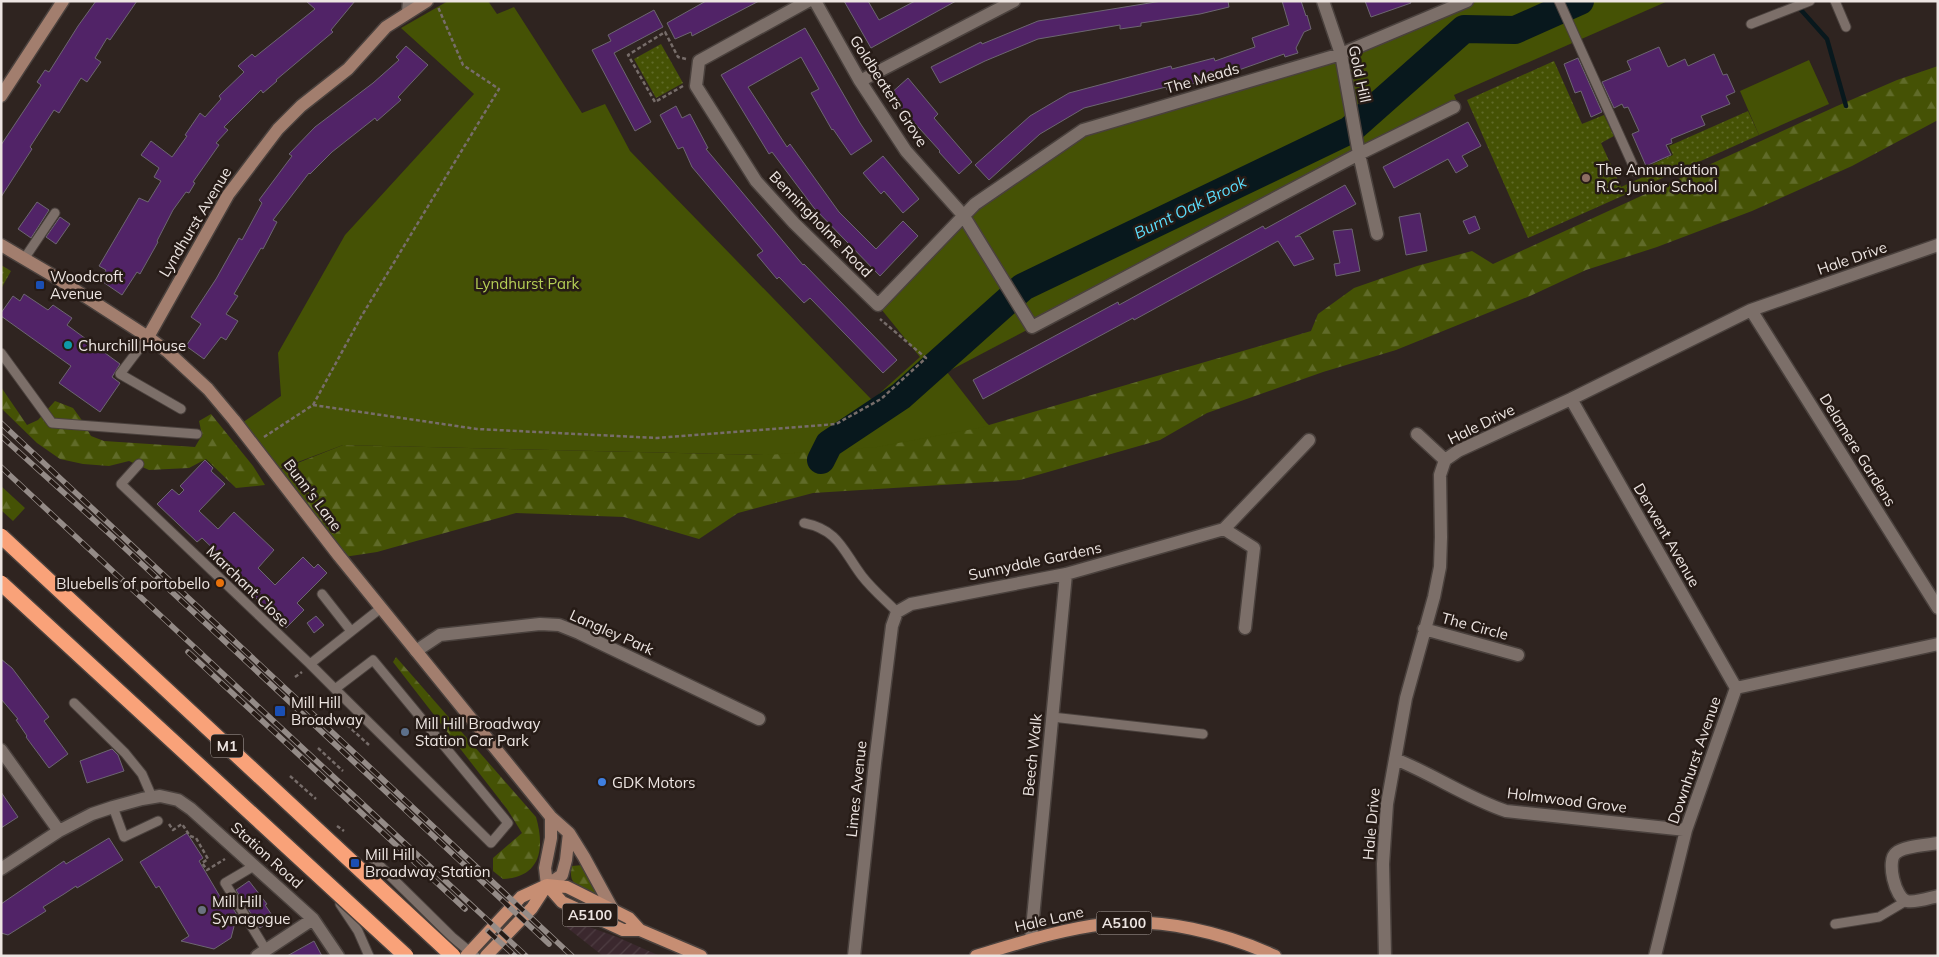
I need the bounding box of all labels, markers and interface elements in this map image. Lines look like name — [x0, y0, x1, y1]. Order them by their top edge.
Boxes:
street label: Goldbeaters Grove — [846, 32, 932, 150]
street label: Gold Hill — [1345, 44, 1375, 104]
street label: The Meads — [1163, 58, 1241, 98]
place label: The Annunciation R.C. Junior School — [1596, 160, 1718, 196]
street label: Lyndhurst Avenue — [155, 164, 235, 280]
street label: Benningholme Road — [765, 167, 877, 281]
water label: Burnt Oak Brook — [1131, 171, 1250, 243]
marker: The Annunciation R.C. Junior School — [1580, 172, 1592, 184]
street label: Hale Drive — [1815, 237, 1889, 279]
place label: Woodcroft Avenue — [50, 267, 123, 303]
park label: Lyndhurst Park — [475, 274, 579, 293]
marker: Woodcroft Avenue — [34, 279, 46, 291]
place label: Churchill House — [78, 336, 186, 355]
marker: Churchill House — [62, 339, 74, 351]
street label: Delamere Gardens — [1816, 390, 1900, 510]
street label: Hale Drive — [1444, 400, 1518, 448]
street label: Bunn's Lane — [280, 455, 346, 535]
street label: Derwent Avenue — [1630, 480, 1704, 590]
street label: Sunnydale Gardens — [967, 538, 1103, 584]
street label: Marchant Close — [202, 542, 294, 630]
place label: Bluebells of portobello — [56, 574, 210, 593]
marker: Bluebells of portobello — [214, 577, 226, 589]
street label: Langley Park — [567, 605, 657, 659]
street label: The Circle — [1440, 608, 1510, 644]
place label: Mill Hill Broadway — [291, 693, 363, 729]
street label: Downhurst Avenue — [1663, 694, 1725, 826]
marker: Mill Hill Broadway — [273, 704, 287, 718]
street label: Beech Walk — [1018, 713, 1046, 797]
place label: Mill Hill Broadway Station Car Park — [415, 714, 541, 750]
marker: Mill Hill Broadway Station Car Park — [399, 726, 411, 738]
road number: M1 — [211, 734, 243, 758]
street label: Limes Avenue — [841, 740, 871, 838]
place label: GDK Motors — [612, 773, 696, 792]
marker: GDK Motors — [596, 776, 608, 788]
street label: Holmwood Grove — [1506, 783, 1628, 817]
street label: Hale Drive — [1358, 787, 1384, 861]
street label: Station Road — [227, 818, 307, 892]
place label: Mill Hill Broadway Station — [365, 845, 491, 881]
marker: Mill Hill Broadway Station — [349, 857, 361, 869]
place label: Mill Hill Synagogue — [212, 892, 290, 928]
street label: Hale Lane — [1013, 902, 1085, 936]
marker: Mill Hill Synagogue — [196, 904, 208, 916]
road number: A5100 — [562, 904, 618, 926]
road number: A5100 — [1096, 911, 1152, 934]

